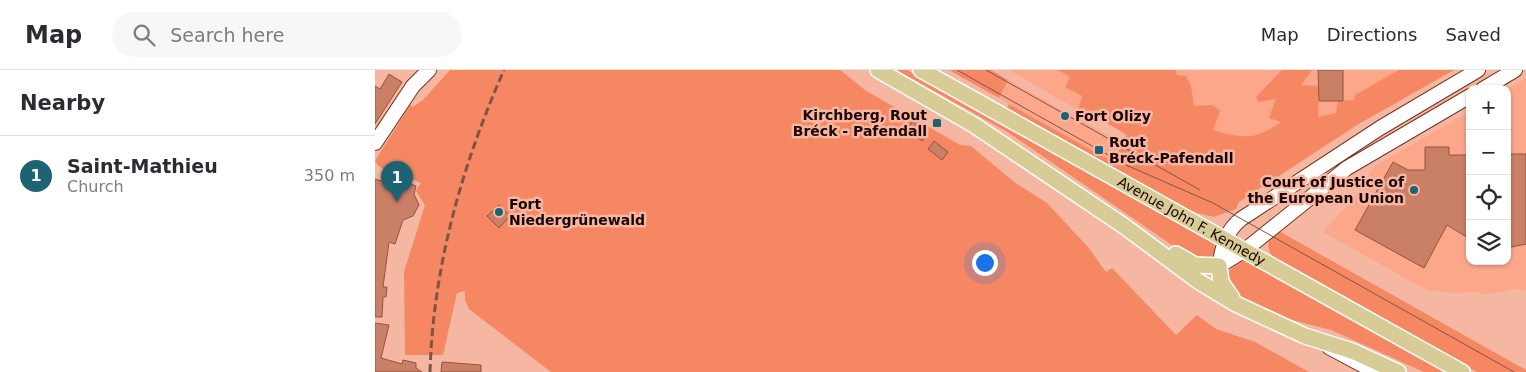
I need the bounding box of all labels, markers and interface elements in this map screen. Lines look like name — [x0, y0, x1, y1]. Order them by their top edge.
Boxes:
search box — [112, 12, 462, 57]
text: Map — [25, 21, 82, 49]
icon: search — [130, 21, 158, 49]
text: Search here — [170, 24, 284, 46]
text: Map — [1261, 24, 1299, 45]
text: Directions — [1327, 24, 1417, 45]
text: Saved — [1445, 24, 1501, 45]
map controls — [1466, 85, 1511, 265]
button: + — [1466, 85, 1511, 130]
text: Nearby — [20, 91, 105, 115]
place label: Kirchberg, Rout Bréck - Pafendall — [793, 107, 927, 139]
place label: Fort Olizy — [1075, 108, 1151, 124]
marker: Fort Olizy — [1059, 110, 1071, 122]
marker: Kirchberg, Rout Bréck - Pafendall — [931, 117, 943, 129]
button: − — [1466, 130, 1511, 175]
place label: Rout Bréck-Pafendall — [1109, 134, 1233, 166]
marker: Rout Bréck-Pafendall — [1093, 144, 1105, 156]
text: Saint-Mathieu — [67, 155, 218, 177]
pin: 1 — [381, 161, 413, 202]
text: 1 — [30, 166, 42, 185]
text: 350 m — [304, 166, 355, 185]
street label: Avenue John F. Kennedy — [1115, 173, 1268, 269]
place label: Court of Justice of the European Union — [1247, 174, 1405, 206]
button: locate — [1466, 175, 1511, 220]
text: Church — [67, 177, 124, 196]
marker: Court of Justice of the European Union — [1408, 184, 1420, 196]
place label: Fort Niedergrünewald — [509, 196, 645, 228]
marker: Fort Niedergrünewald — [493, 206, 505, 218]
button: layers — [1466, 220, 1511, 265]
your location — [972, 250, 998, 276]

